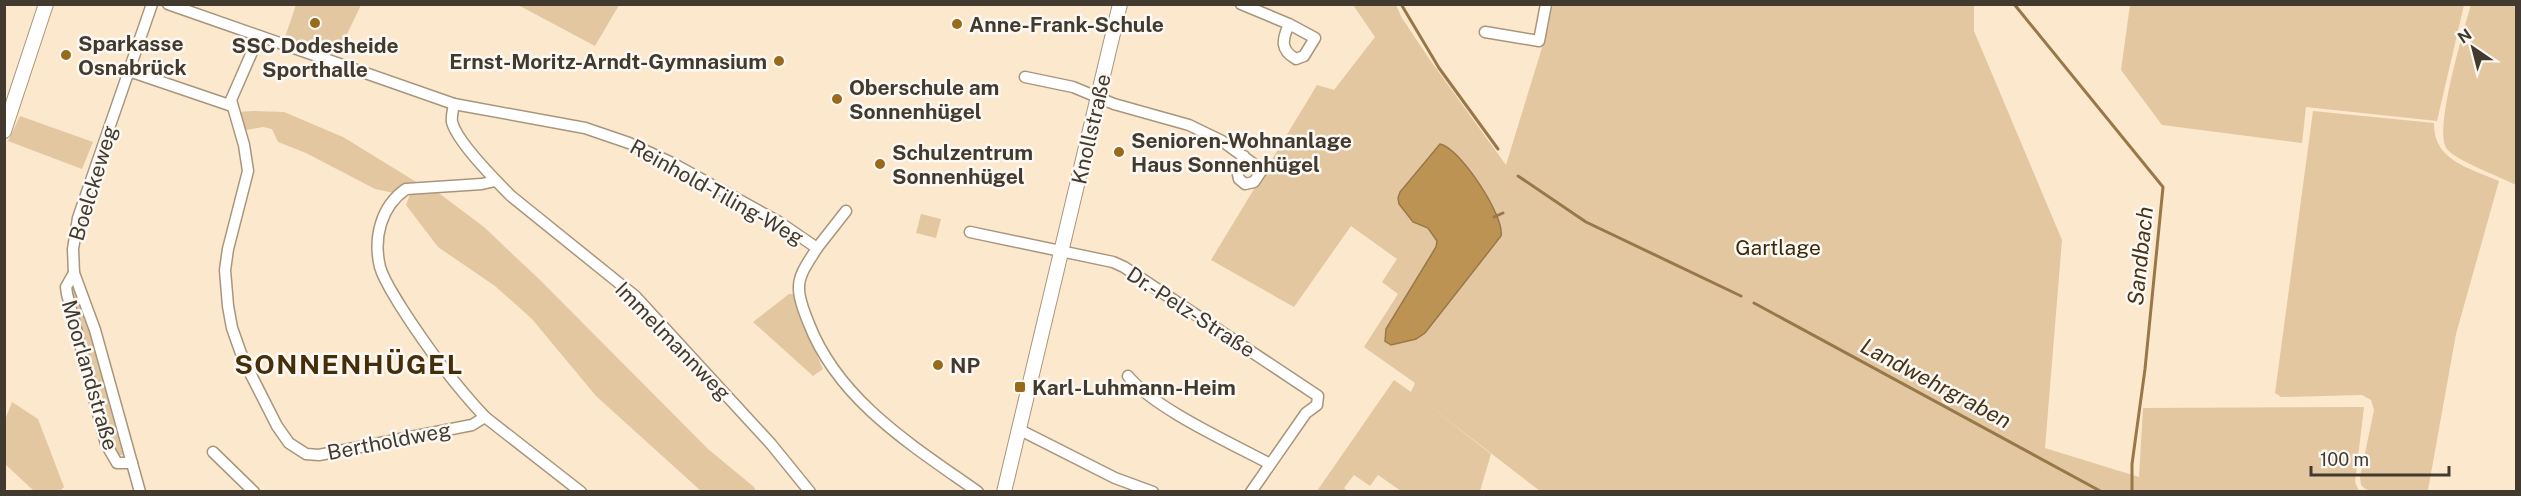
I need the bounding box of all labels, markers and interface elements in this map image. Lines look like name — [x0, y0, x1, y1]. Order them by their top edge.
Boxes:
place label: Anne-Frank-Schule — [969, 12, 1164, 37]
marker: SSC Dodesheide Sporthalle — [308, 16, 322, 30]
marker: Anne-Frank-Schule — [950, 17, 964, 31]
north arrow — [2443, 18, 2503, 78]
text: N — [2454, 25, 2475, 47]
place label: Sparkasse Osnabrück — [78, 31, 187, 80]
place label: SSC Dodesheide Sporthalle — [231, 33, 399, 82]
marker: Sparkasse Osnabrück — [59, 48, 73, 62]
place label: Ernst-Moritz-Arndt-Gymnasium — [449, 49, 767, 74]
marker: Ernst-Moritz-Arndt-Gymnasium — [772, 54, 786, 68]
street label: Knollstraße — [1066, 71, 1116, 187]
place label: Oberschule am Sonnenhügel — [849, 75, 999, 124]
marker: Oberschule am Sonnenhügel — [830, 92, 844, 106]
street label: Boelckeweg — [64, 122, 122, 244]
place label: Senioren-Wohnanlage Haus Sonnenhügel — [1131, 128, 1352, 177]
street label: Reinhold-Tiling-Weg — [626, 134, 808, 250]
place label: Schulzentrum Sonnenhügel — [892, 140, 1033, 189]
marker: Senioren-Wohnanlage Haus Sonnenhügel — [1112, 145, 1126, 159]
marker: Schulzentrum Sonnenhügel — [873, 157, 887, 171]
water label: Sandbach — [2122, 205, 2158, 307]
park label: Gartlage — [1735, 235, 1821, 260]
street label: Dr.-Pelz-Straße — [1122, 261, 1260, 363]
street label: Immelmannweg — [610, 277, 736, 405]
street label: Moorlandstraße — [57, 297, 123, 453]
water label: Landwehrgraben — [1856, 332, 2016, 434]
district label: SONNENHÜGEL — [234, 348, 464, 380]
place label: NP — [950, 353, 980, 378]
marker: NP — [931, 358, 945, 372]
place label: Karl-Luhmann-Heim — [1032, 375, 1236, 400]
marker: Karl-Luhmann-Heim — [1013, 380, 1027, 394]
street label: Bertholdweg — [325, 417, 453, 465]
scale bar — [2311, 439, 2449, 477]
text: 100 m — [2320, 449, 2369, 470]

